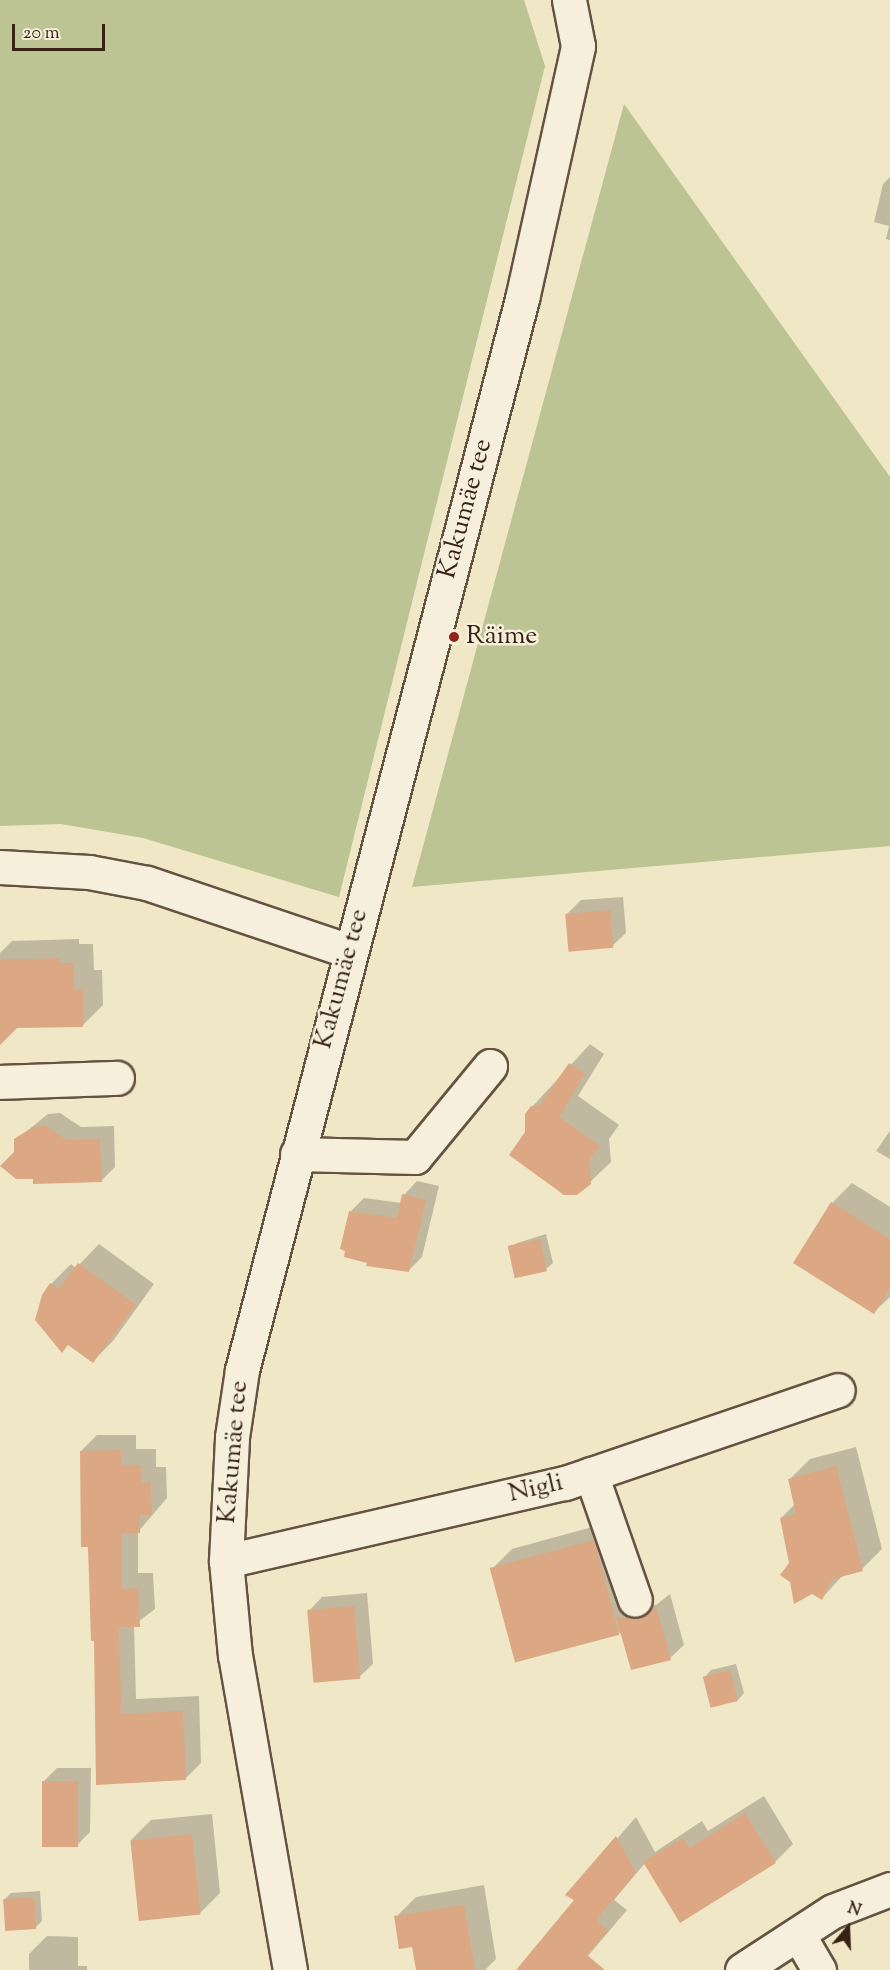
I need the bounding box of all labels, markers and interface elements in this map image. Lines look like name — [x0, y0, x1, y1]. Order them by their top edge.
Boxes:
scale bar — [15, 12, 108, 50]
text: 20 m — [23, 21, 60, 47]
street label: Kakumäe tee — [432, 436, 500, 582]
place label: Räime — [466, 621, 537, 653]
marker: Räime — [447, 630, 461, 644]
street label: Kakumäe tee — [308, 906, 376, 1052]
street label: Kakumäe tee — [212, 1379, 256, 1525]
street label: Nigli — [506, 1468, 566, 1510]
north arrow — [818, 1898, 878, 1958]
text: N — [844, 1898, 864, 1923]

